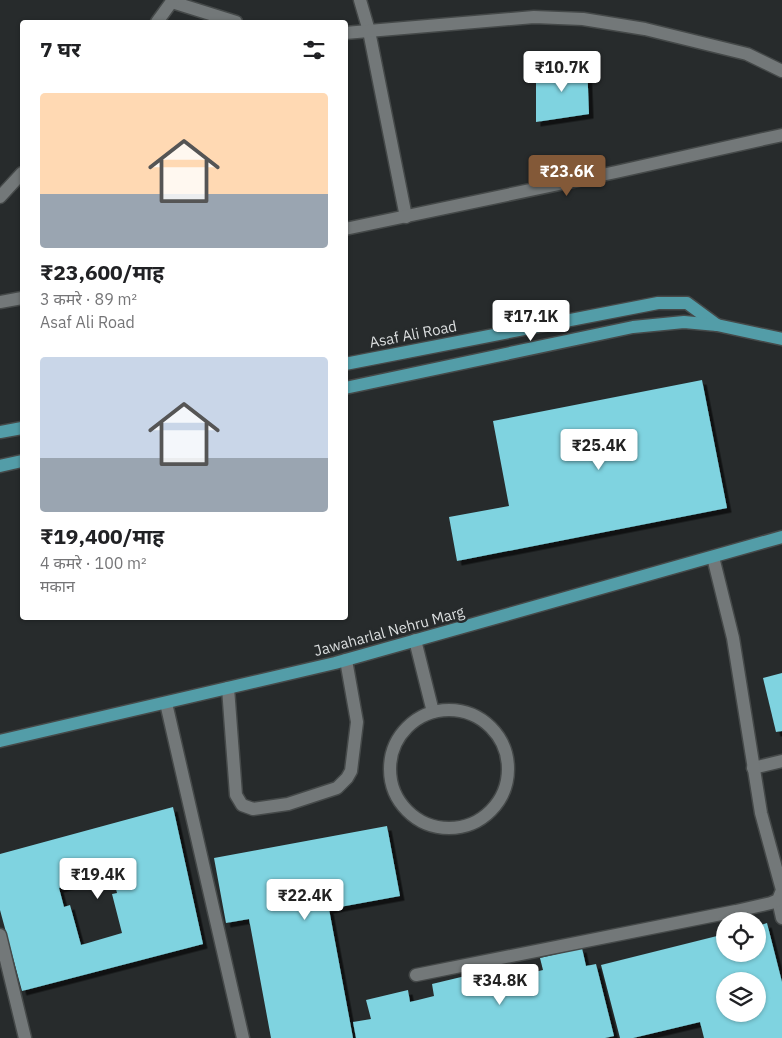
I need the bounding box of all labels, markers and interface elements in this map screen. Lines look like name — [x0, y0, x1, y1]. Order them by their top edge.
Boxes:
text: 7 घर — [40, 35, 80, 63]
icon: filters — [300, 36, 328, 64]
pin: ₹10.7K — [521, 51, 603, 93]
text: ₹10.7K — [535, 57, 589, 77]
icon: home — [139, 126, 229, 216]
pin: ₹23.6K — [526, 154, 608, 197]
text: ₹23.6K — [540, 161, 594, 181]
text: ₹23,600/माह — [40, 258, 164, 286]
text: 3 कमरे · 89 m² — [40, 289, 137, 309]
pin: ₹17.1K — [490, 300, 572, 342]
text: ₹17.1K — [504, 306, 558, 326]
text: Asaf Ali Road — [40, 312, 135, 332]
street label: Asaf Ali Road — [368, 316, 458, 352]
icon: home — [139, 389, 229, 479]
pin: ₹25.4K — [558, 428, 640, 471]
text: ₹25.4K — [572, 435, 626, 455]
text: ₹19,400/माह — [40, 522, 164, 550]
text: 4 कमरे · 100 m² — [40, 553, 147, 573]
text: मकान — [40, 576, 75, 596]
street label: Jawaharlal Nehru Marg — [312, 602, 466, 660]
pin: ₹19.4K — [57, 858, 139, 900]
text: ₹19.4K — [71, 864, 125, 884]
pin: ₹22.4K — [264, 878, 346, 921]
text: ₹22.4K — [278, 885, 332, 905]
map controls — [716, 912, 766, 1022]
button: locate — [716, 912, 766, 962]
pin: ₹34.8K — [459, 964, 541, 1006]
text: ₹34.8K — [473, 970, 527, 990]
button: layers — [716, 972, 766, 1022]

